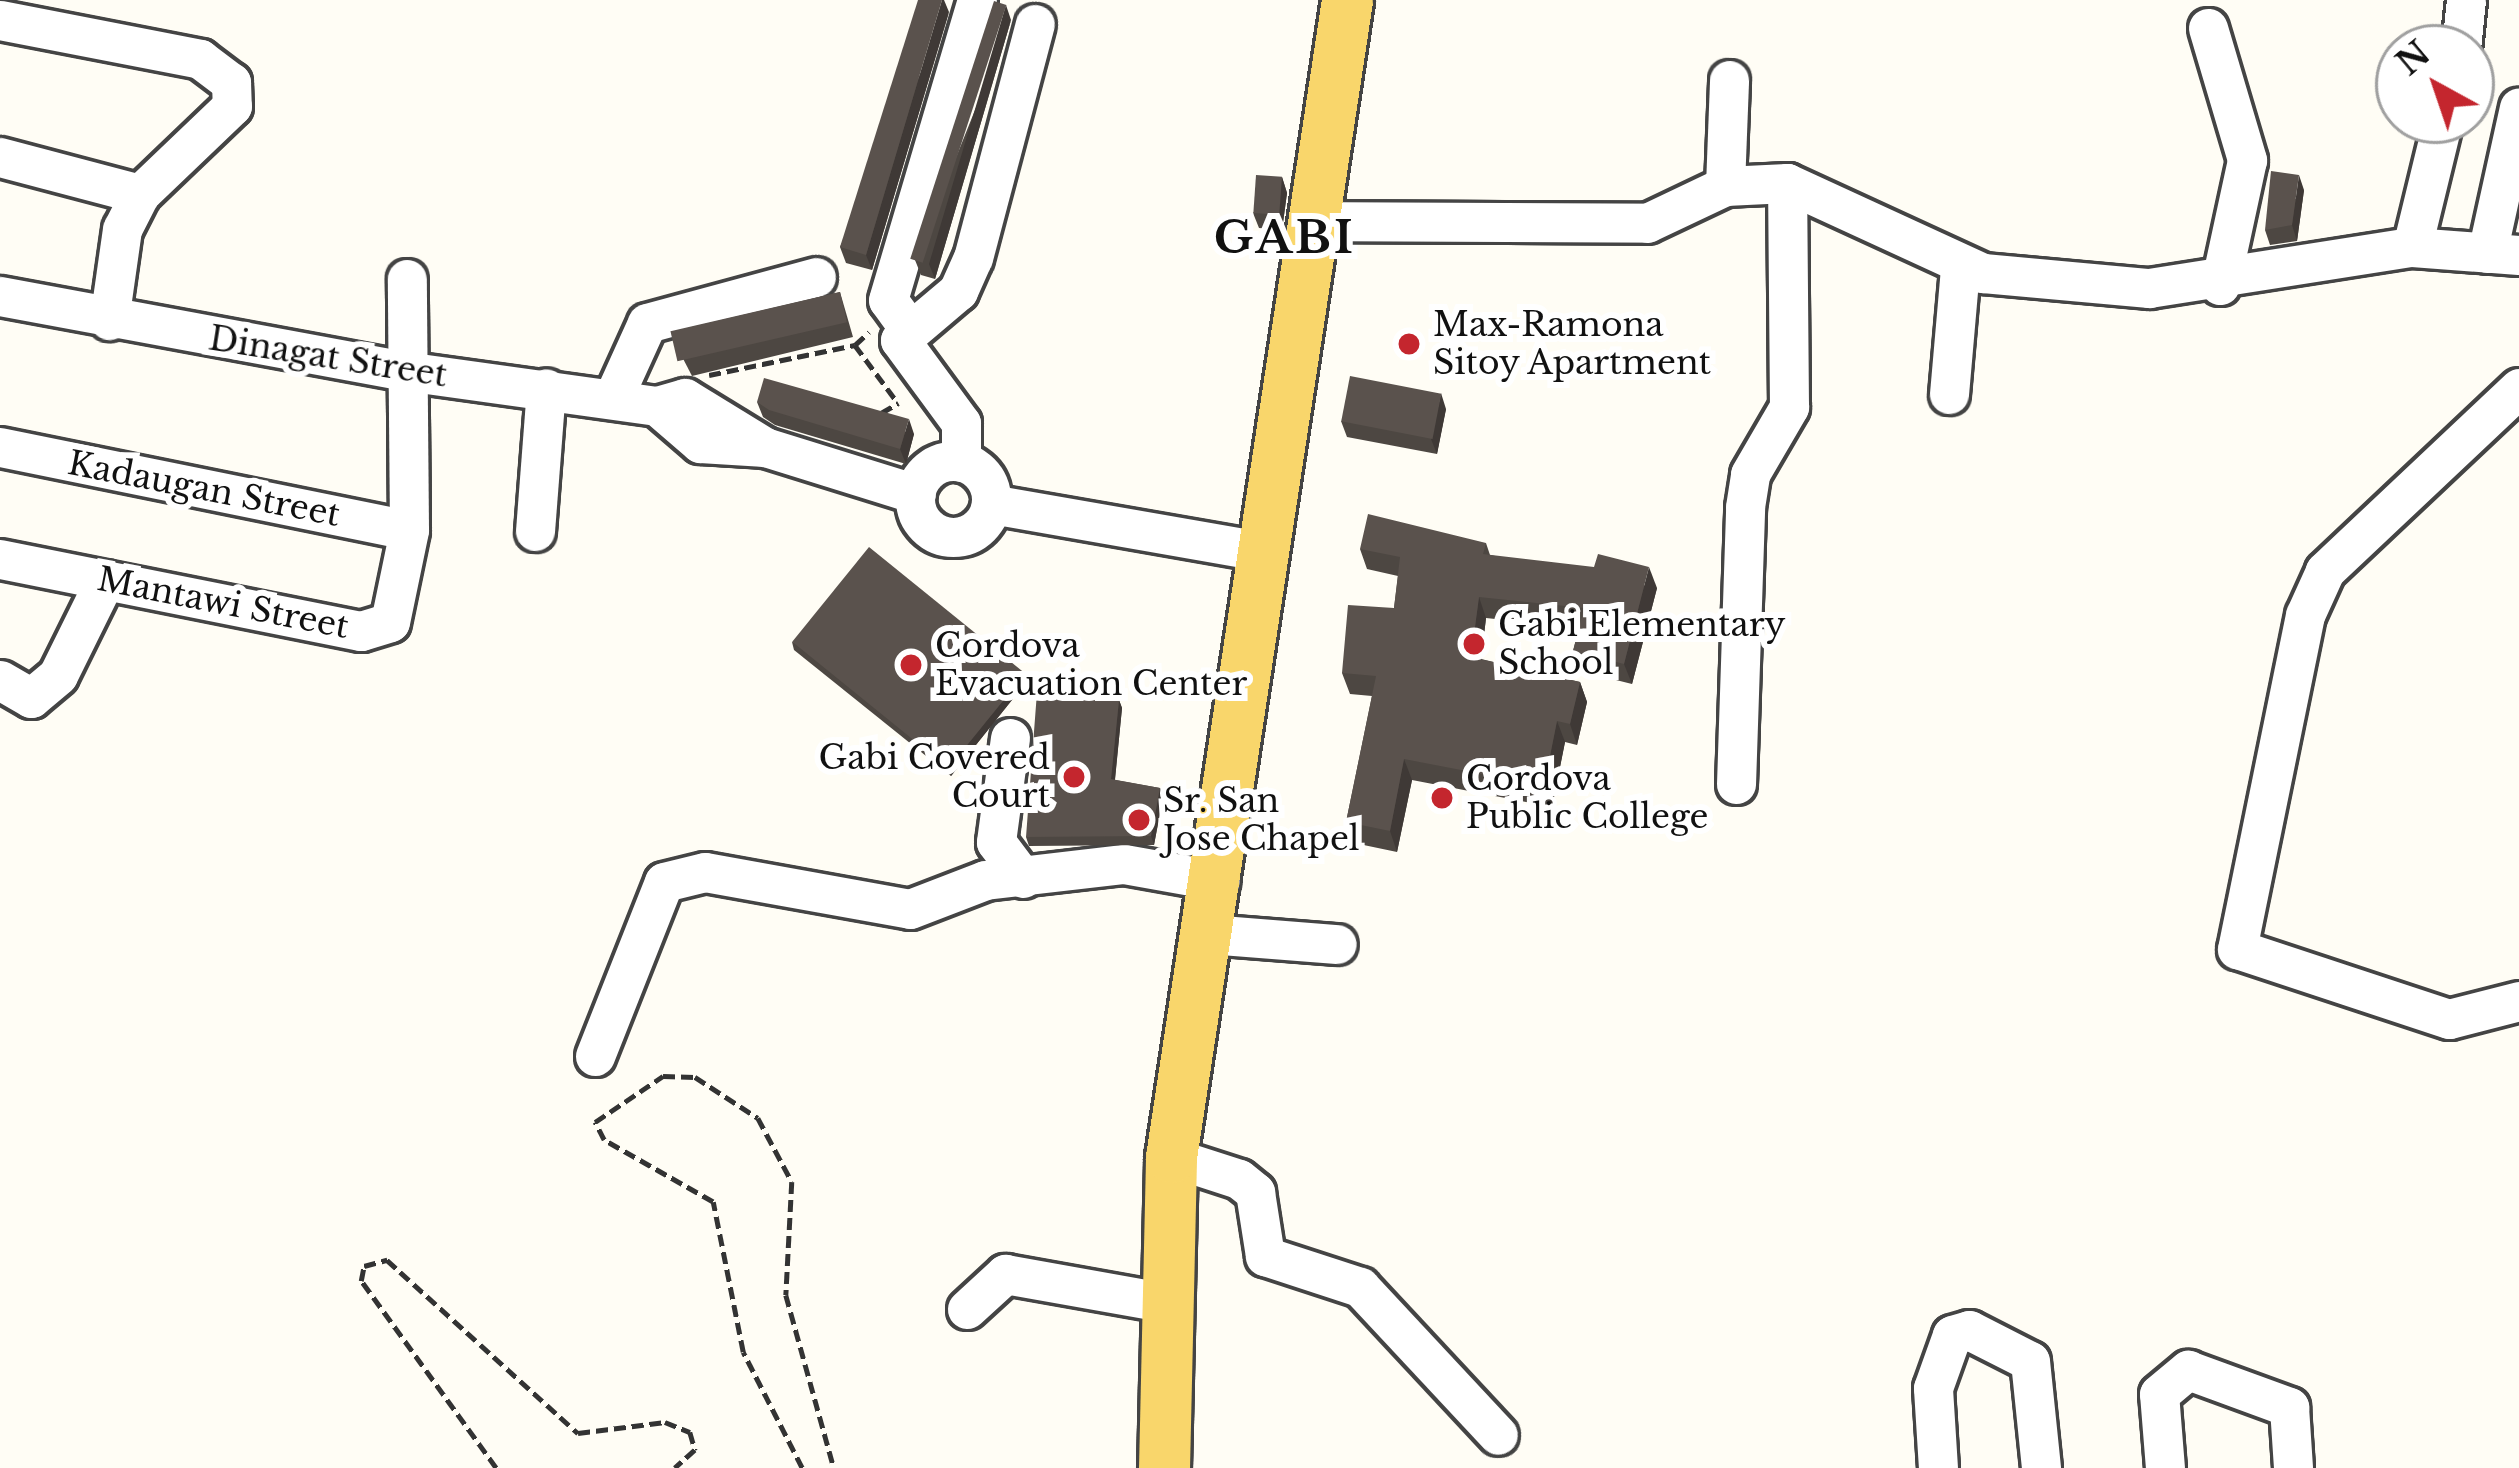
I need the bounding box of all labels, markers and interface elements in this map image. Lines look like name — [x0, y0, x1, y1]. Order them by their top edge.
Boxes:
north arrow — [2375, 24, 2495, 144]
text: N — [2388, 33, 2439, 84]
district label: GABI — [1214, 211, 1356, 265]
place label: Max-Ramona Sitoy Apartment — [1433, 305, 1713, 383]
street label: Dinagat Street — [206, 319, 450, 395]
marker: Max-Ramona Sitoy Apartment — [1396, 331, 1422, 357]
street label: Kadaugan Street — [65, 443, 343, 535]
street label: Mantawi Street — [94, 559, 352, 647]
place label: Gabi Elementary School — [1498, 605, 1786, 683]
place label: Cordova Evacuation Center — [935, 626, 1247, 704]
marker: Gabi Elementary School — [1461, 631, 1487, 657]
marker: Cordova Evacuation Center — [898, 652, 924, 678]
place label: Gabi Covered Court — [818, 738, 1050, 816]
place label: Cordova Public College — [1466, 759, 1708, 837]
marker: Gabi Covered Court — [1061, 764, 1087, 790]
place label: Sr. San Jose Chapel — [1163, 781, 1360, 859]
marker: Cordova Public College — [1429, 785, 1455, 811]
marker: Sr. San Jose Chapel — [1126, 807, 1152, 833]

